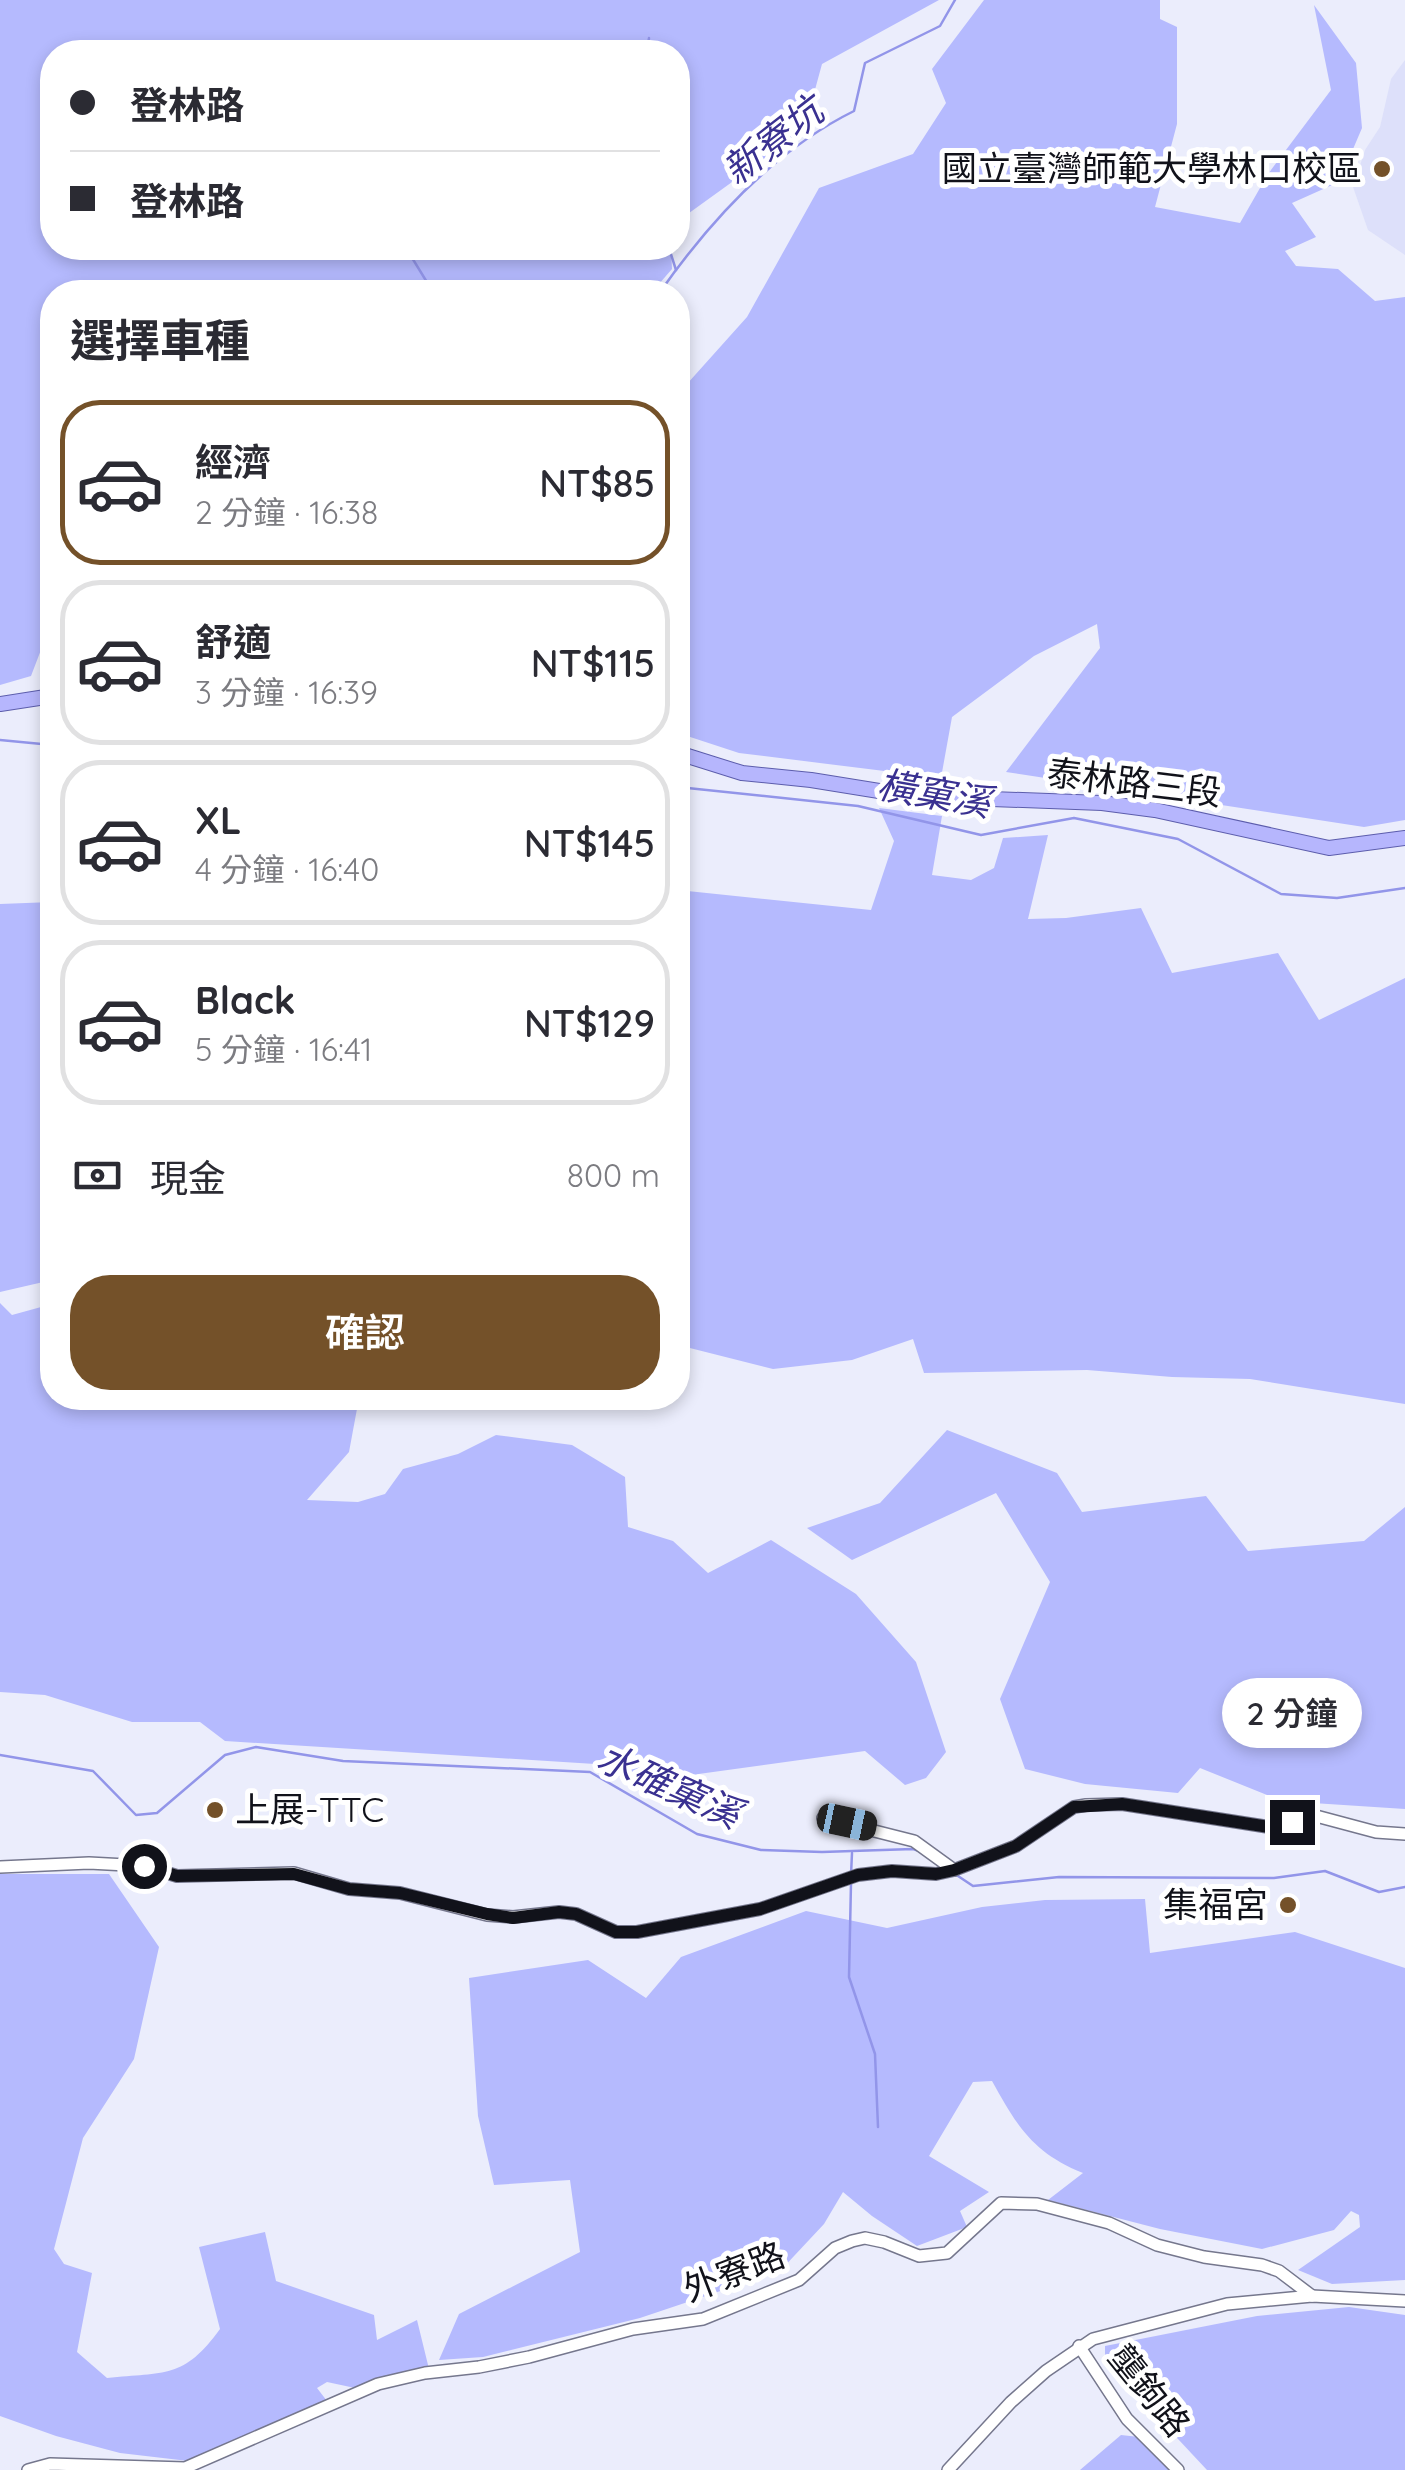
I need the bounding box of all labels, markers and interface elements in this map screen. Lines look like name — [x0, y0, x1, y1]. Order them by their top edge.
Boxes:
text: 登林路 — [130, 81, 244, 129]
water label: 新寮坑 — [713, 83, 836, 194]
place label: 國立臺灣師範大學林口校區 — [942, 146, 1362, 190]
marker: 國立臺灣師範大學林口校區 — [1371, 158, 1393, 180]
text: 登林路 — [130, 177, 244, 225]
text: 選擇車種 — [70, 312, 250, 368]
icon: car — [75, 438, 165, 528]
text: 經濟 — [195, 438, 271, 486]
text: NT$85 — [539, 459, 655, 507]
text: 2 分鐘 · 16:38 — [195, 492, 378, 532]
icon: car — [75, 618, 165, 708]
text: 舒適 — [195, 618, 271, 666]
text: NT$115 — [531, 639, 655, 687]
text: 3 分鐘 · 16:39 — [195, 672, 378, 712]
street label: 泰林路三段 — [1045, 750, 1224, 815]
water label: 橫窠溪 — [874, 759, 999, 827]
text: XL — [195, 796, 241, 844]
icon: car — [75, 798, 165, 888]
text: NT$145 — [524, 819, 655, 867]
text: 4 分鐘 · 16:40 — [195, 849, 379, 889]
text: Black — [195, 976, 295, 1024]
icon: car — [75, 978, 165, 1068]
text: NT$129 — [524, 999, 655, 1047]
text: 5 分鐘 · 16:41 — [195, 1029, 372, 1069]
icon: cash — [70, 1148, 125, 1203]
text: 現金 — [150, 1154, 226, 1202]
text: 800 m — [567, 1155, 660, 1195]
button: 確認 — [70, 1275, 660, 1390]
callout: 2 分鐘 — [1222, 1677, 1362, 1747]
text: 2 分鐘 — [1247, 1693, 1337, 1733]
water label: 水確窠溪 — [590, 1732, 753, 1840]
place label: 上展-TTC — [235, 1787, 384, 1831]
marker: 上展-TTC — [204, 1799, 226, 1821]
route end — [1270, 1800, 1315, 1845]
car — [815, 1801, 879, 1843]
route start — [122, 1844, 167, 1889]
place label: 集福宮 — [1163, 1882, 1268, 1926]
marker: 集福宮 — [1277, 1894, 1299, 1916]
street label: 外寮路 — [677, 2232, 791, 2310]
street label: 壟鉤路 — [1100, 2336, 1200, 2445]

